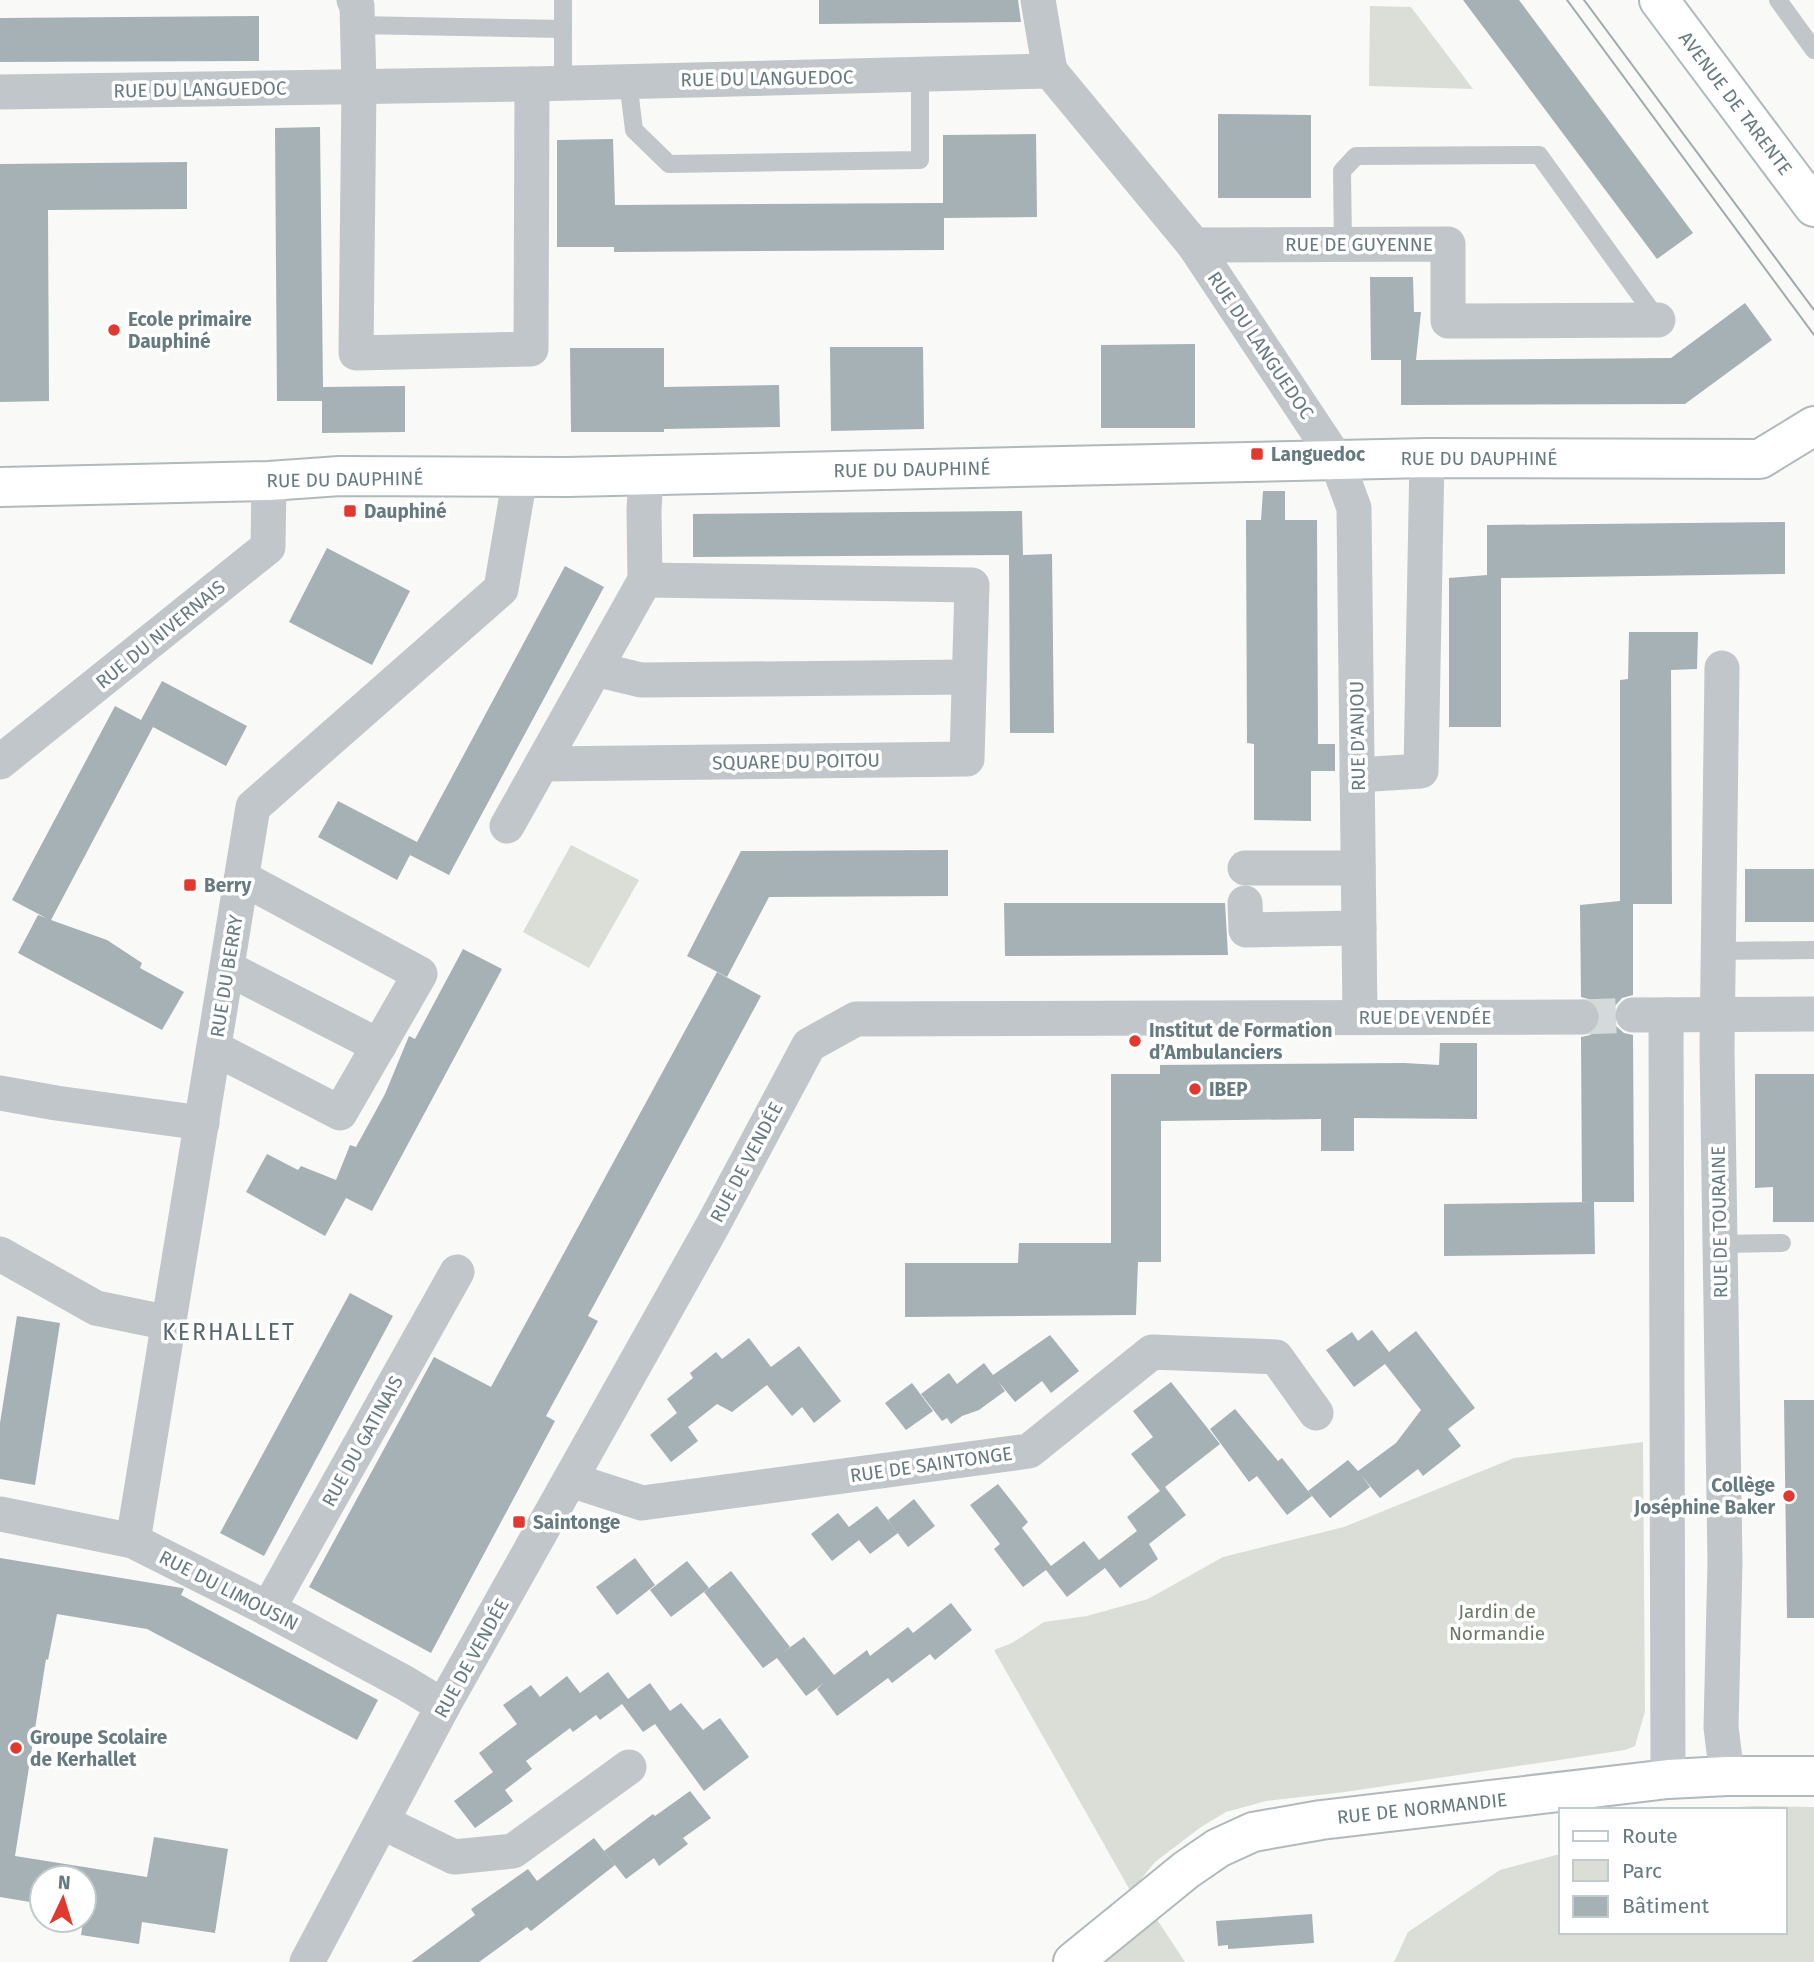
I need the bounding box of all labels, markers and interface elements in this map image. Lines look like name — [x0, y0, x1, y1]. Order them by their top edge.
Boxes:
street label: AVENUE DE TARENTE — [1674, 27, 1797, 180]
street label: RUE DU LANGUEDOC — [680, 65, 854, 92]
street label: RUE DU LANGUEDOC — [113, 76, 287, 103]
street label: RUE DE GUYENNE — [1285, 233, 1433, 256]
street label: RUE DU LANGUEDOC — [1203, 267, 1319, 424]
place label: Ecole primaire Dauphiné — [128, 308, 252, 353]
marker: Ecole primaire Dauphiné — [106, 322, 122, 338]
place label: Languedoc — [1271, 443, 1365, 466]
marker: Languedoc — [1249, 446, 1265, 462]
street label: RUE DU DAUPHINÉ — [1400, 447, 1558, 470]
street label: RUE DU DAUPHINÉ — [833, 457, 991, 482]
street label: RUE DU DAUPHINÉ — [266, 467, 424, 492]
place label: Dauphiné — [364, 500, 447, 523]
marker: Dauphiné — [342, 503, 358, 519]
street label: RUE DU NIVERNAIS — [91, 575, 230, 694]
street label: RUE D'ANJOU — [1345, 681, 1370, 791]
street label: SQUARE DU POITOU — [712, 749, 880, 774]
place label: Berry — [204, 874, 251, 897]
marker: Berry — [182, 877, 198, 893]
street label: RUE DU BERRY — [205, 913, 248, 1039]
street label: RUE DE VENDÉE — [1359, 1006, 1491, 1029]
place label: Institut de Formation d’Ambulanciers — [1149, 1019, 1332, 1064]
marker: Institut de Formation d’Ambulanciers — [1127, 1033, 1143, 1049]
place label: IBEP — [1209, 1078, 1248, 1101]
marker: IBEP — [1187, 1081, 1203, 1097]
street label: RUE DE VENDÉE — [705, 1098, 788, 1226]
street label: RUE DE TOURAINE — [1707, 1146, 1732, 1298]
district label: KERHALLET — [162, 1318, 296, 1346]
street label: RUE DU GATINAIS — [317, 1372, 408, 1511]
street label: RUE DE SAINTONGE — [848, 1442, 1014, 1487]
place label: Collège Joséphine Baker — [1633, 1474, 1775, 1519]
marker: Collège Joséphine Baker — [1781, 1488, 1797, 1504]
place label: Saintonge — [533, 1511, 620, 1534]
marker: Saintonge — [511, 1514, 527, 1530]
street label: RUE DU LIMOUSIN — [155, 1545, 302, 1635]
street label: RUE DE VENDÉE — [429, 1595, 514, 1722]
park label: Jardin de Normandie — [1449, 1600, 1545, 1645]
place label: Groupe Scolaire de Kerhallet — [30, 1726, 167, 1771]
marker: Groupe Scolaire de Kerhallet — [8, 1740, 24, 1756]
street label: RUE DE NORMANDIE — [1336, 1788, 1508, 1829]
legend — [1559, 1808, 1786, 1934]
text: Route — [1622, 1823, 1678, 1849]
text: Parc — [1622, 1858, 1662, 1884]
north arrow — [28, 1864, 98, 1934]
text: N — [57, 1871, 71, 1894]
text: Bâtiment — [1622, 1893, 1709, 1919]

